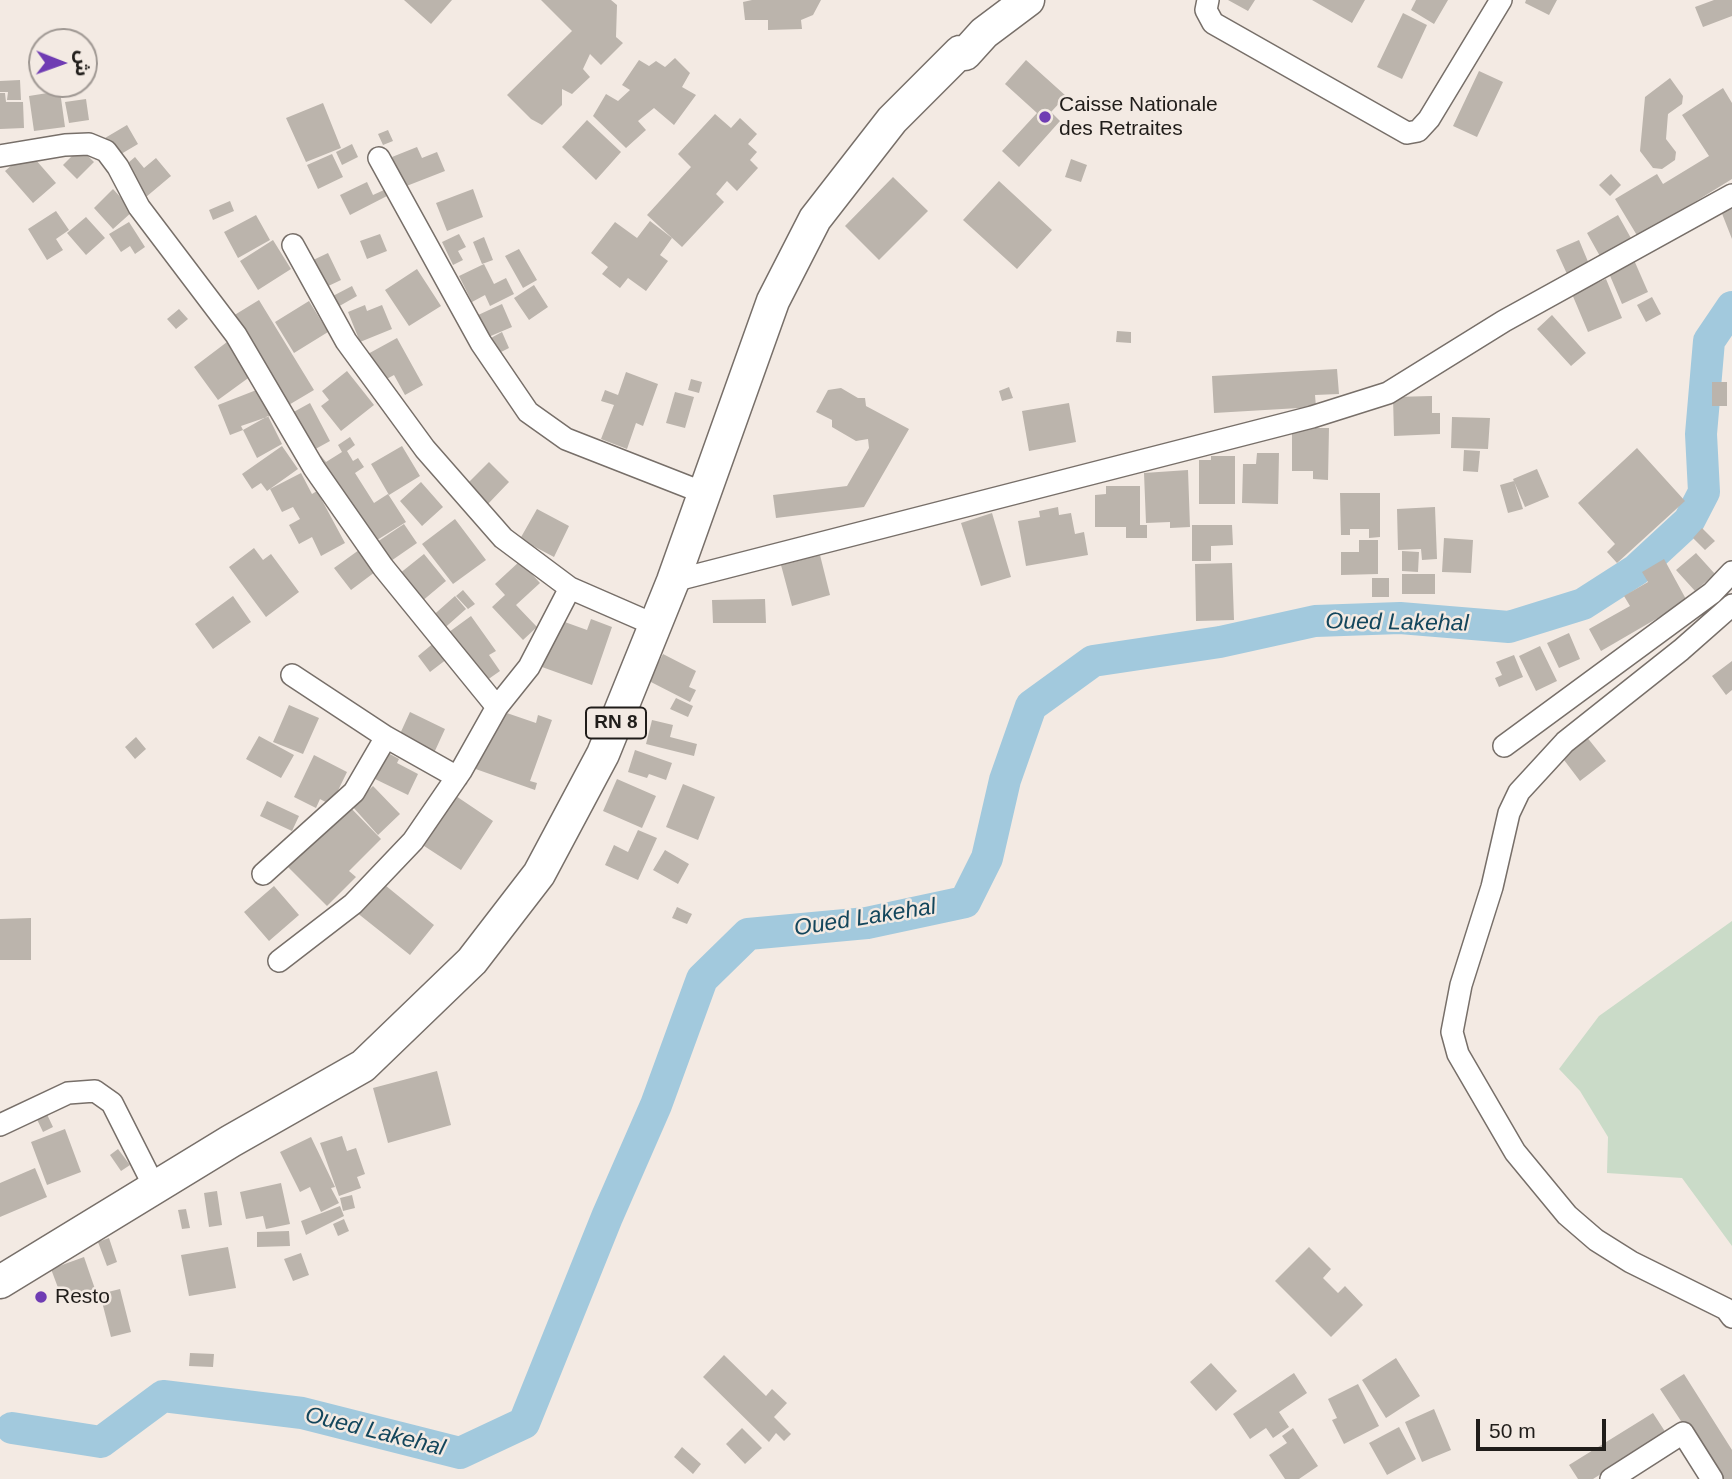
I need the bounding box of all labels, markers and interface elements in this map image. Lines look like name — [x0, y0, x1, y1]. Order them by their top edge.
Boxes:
north arrow — [28, 28, 98, 98]
text: ش — [72, 50, 93, 77]
place label: Caisse Nationale des Retraites — [1059, 92, 1218, 142]
marker: Caisse Nationale des Retraites — [1037, 109, 1053, 125]
water label: Oued Lakehal — [1325, 608, 1469, 638]
road number: RN 8 — [586, 708, 646, 738]
water label: Oued Lakehal — [792, 893, 938, 943]
place label: Resto — [55, 1284, 110, 1310]
marker: Resto — [33, 1289, 49, 1305]
water label: Oued Lakehal — [302, 1401, 448, 1463]
scale bar — [1480, 1406, 1610, 1450]
text: 50 m — [1489, 1419, 1536, 1442]

